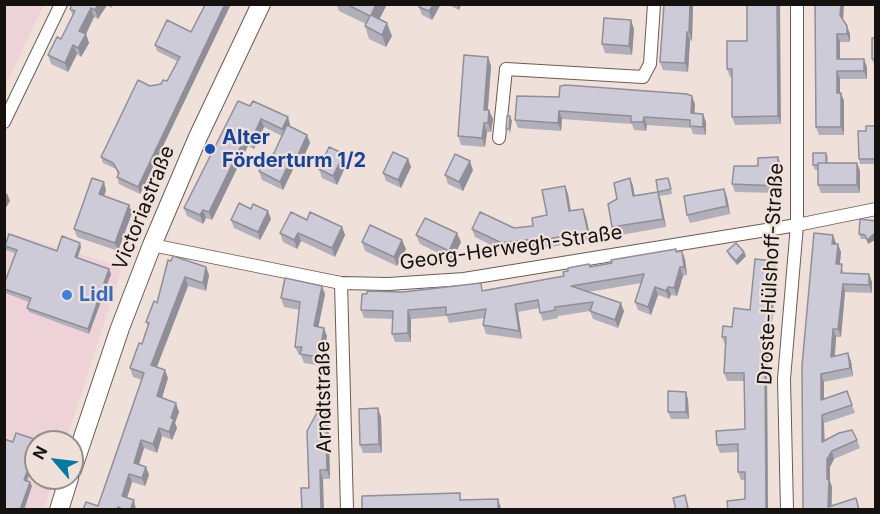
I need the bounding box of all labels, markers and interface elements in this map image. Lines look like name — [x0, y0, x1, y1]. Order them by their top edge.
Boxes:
place label: Alter Förderturm 1/2 — [222, 126, 366, 173]
street label: Victoriastraße — [108, 142, 180, 274]
marker: Alter Förderturm 1/2 — [203, 142, 217, 156]
street label: Droste-Hülshoff-Straße — [753, 162, 789, 386]
street label: Georg-Herwegh-Straße — [398, 220, 624, 276]
place label: Lidl — [79, 283, 114, 307]
marker: Lidl — [60, 288, 74, 302]
street label: Arndtstraße — [311, 341, 337, 453]
north arrow — [24, 430, 84, 490]
text: N — [28, 442, 52, 463]

